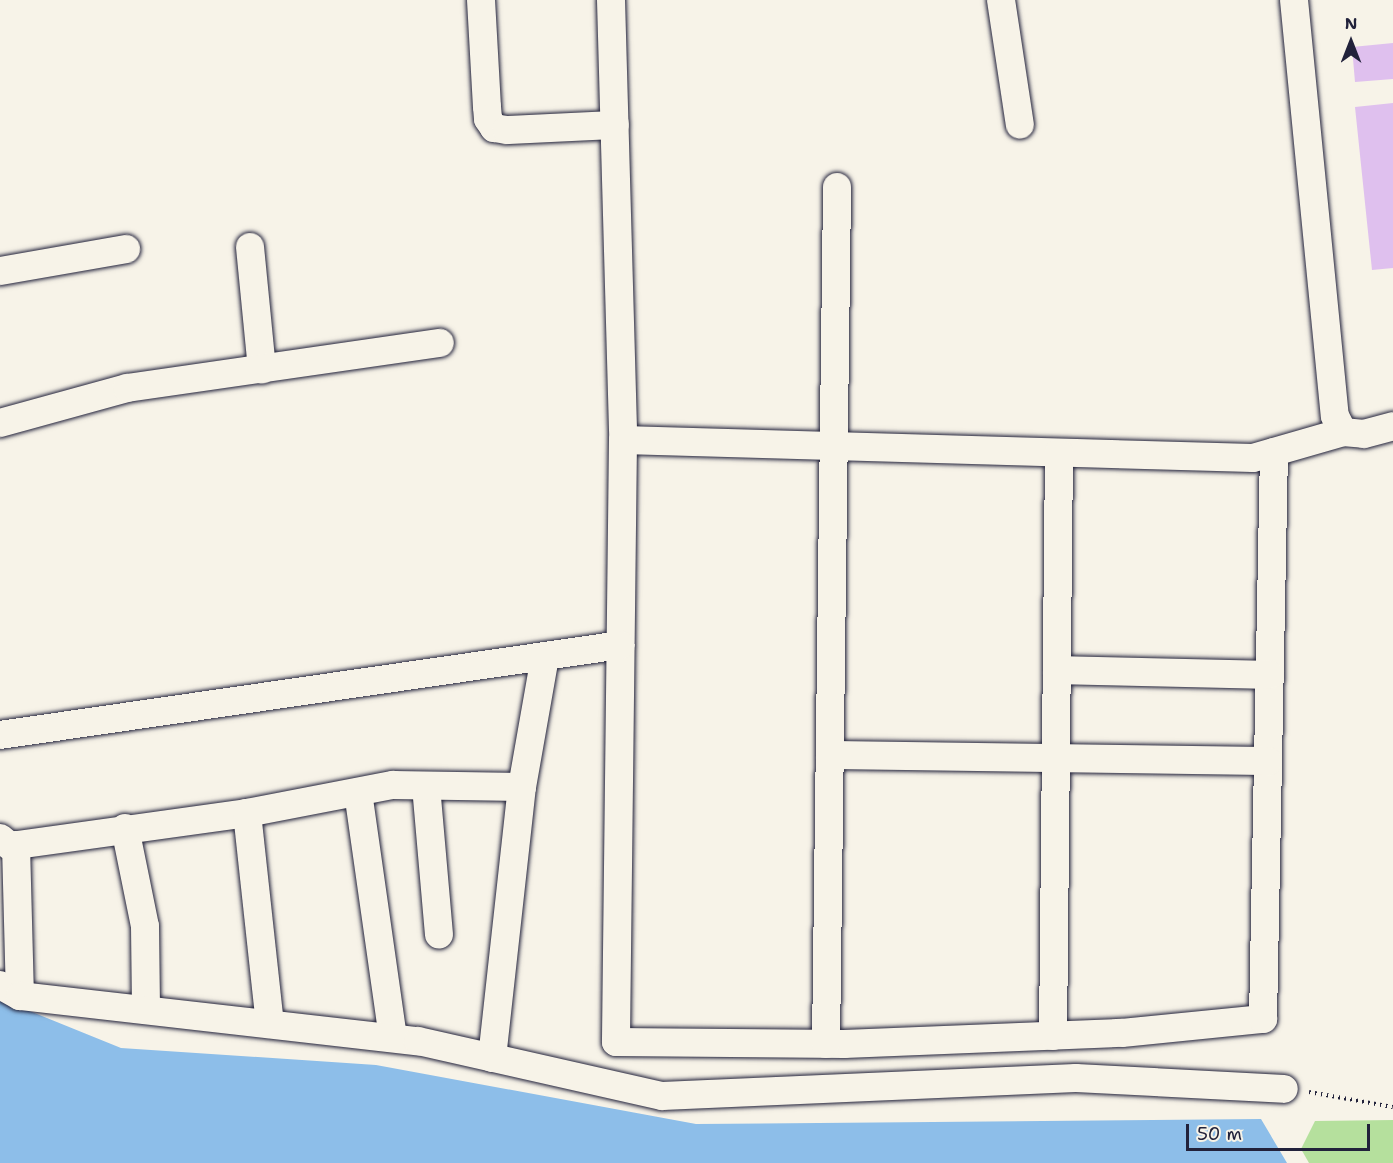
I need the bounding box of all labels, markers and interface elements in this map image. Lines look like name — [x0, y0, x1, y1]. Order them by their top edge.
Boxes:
north arrow — [1321, 12, 1381, 72]
text: N — [1345, 13, 1357, 34]
scale bar — [1189, 1112, 1374, 1150]
text: 50 m — [1197, 1122, 1242, 1146]

